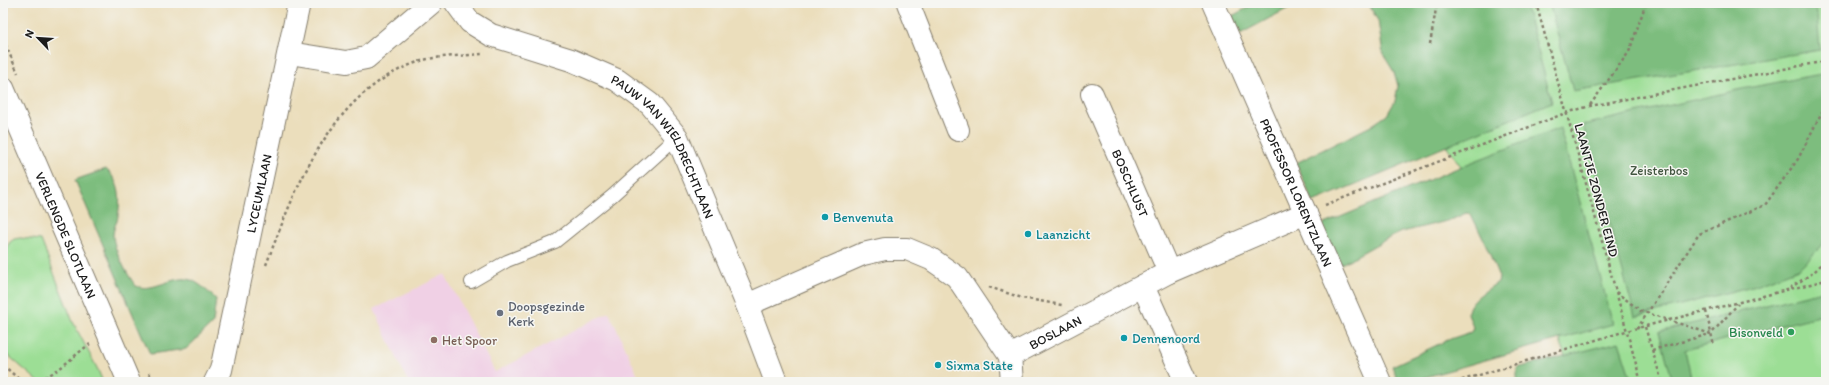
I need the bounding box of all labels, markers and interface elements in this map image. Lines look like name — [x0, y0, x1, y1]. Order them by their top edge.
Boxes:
north arrow — [18, 18, 58, 58]
text: N — [22, 28, 37, 40]
street label: PAUW VAN WIELDRECHTLAAN — [609, 71, 717, 221]
street label: PROFESSOR LORENTZLAAN — [1257, 116, 1335, 269]
street label: LAANTJE ZONDER EIND — [1571, 122, 1622, 259]
street label: BOSCHLUST — [1109, 147, 1152, 220]
street label: LYCEUMLAAN — [243, 153, 275, 234]
park label: Zeisterbos — [1630, 163, 1688, 178]
street label: VERLENGDE SLOTLAAN — [32, 170, 99, 301]
place label: Benvenuta — [833, 210, 894, 225]
marker: Benvenuta — [820, 212, 830, 222]
place label: Laanzicht — [1036, 227, 1090, 242]
marker: Laanzicht — [1023, 229, 1033, 239]
place label: Doopsgezinde Kerk — [508, 299, 585, 329]
marker: Doopsgezinde Kerk — [495, 308, 505, 318]
street label: BOSLAAN — [1027, 313, 1084, 353]
place label: Bisonveld — [1729, 325, 1783, 340]
marker: Bisonveld — [1786, 327, 1796, 337]
place label: Dennenoord — [1132, 331, 1200, 346]
place label: Het Spoor — [442, 333, 498, 348]
marker: Dennenoord — [1119, 333, 1129, 343]
marker: Het Spoor — [429, 335, 439, 345]
place label: Sixma State — [946, 358, 1013, 373]
marker: Sixma State — [933, 360, 943, 370]

